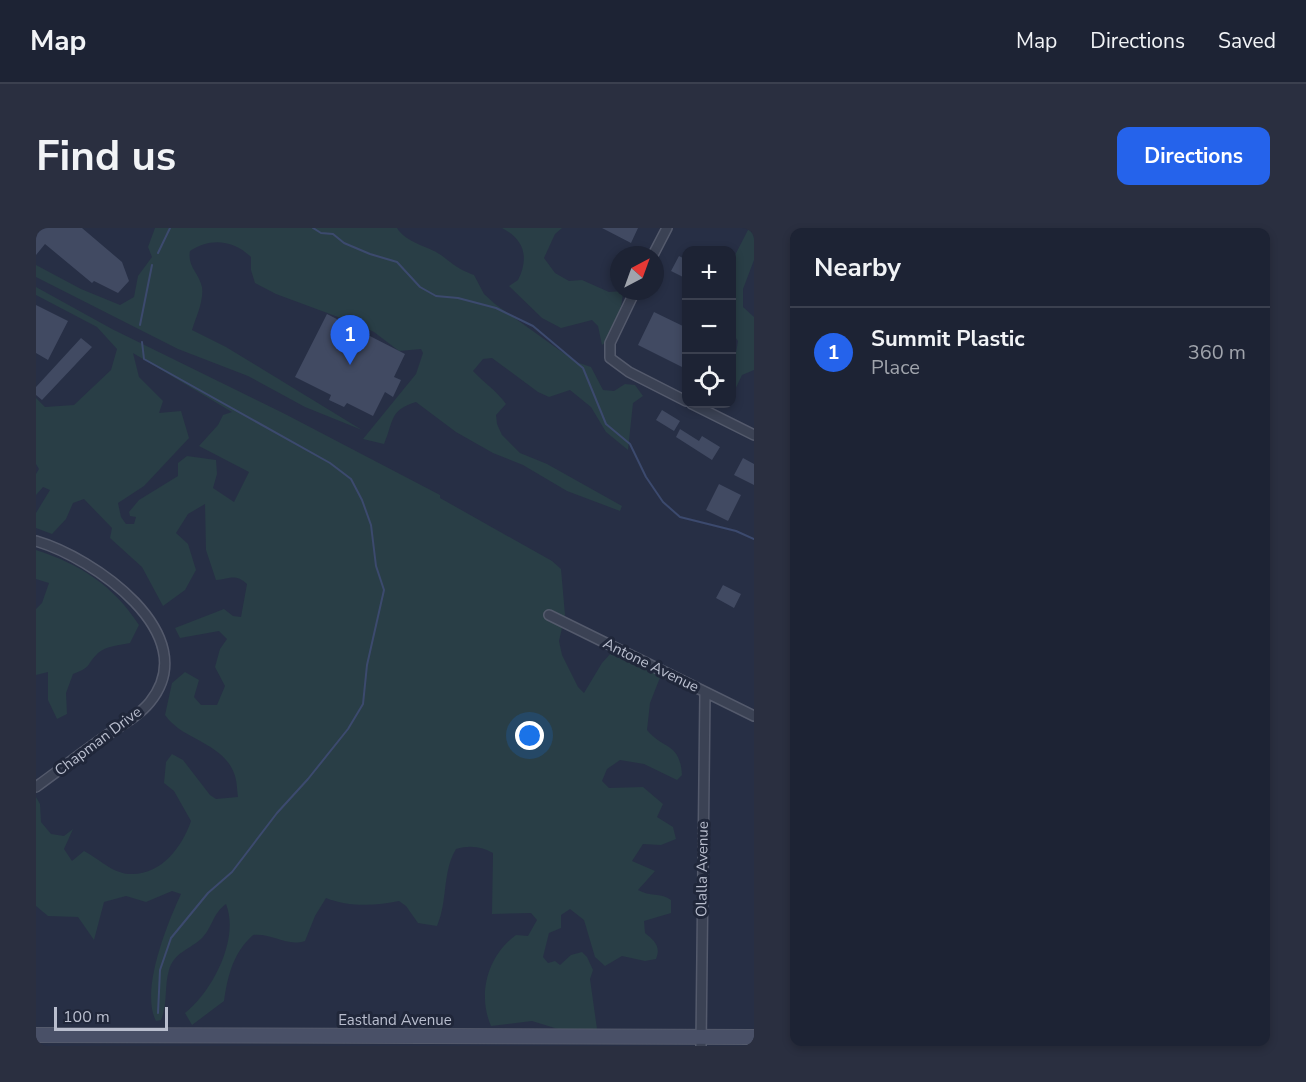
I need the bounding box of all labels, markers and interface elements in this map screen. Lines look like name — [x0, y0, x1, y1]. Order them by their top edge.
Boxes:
text: Map — [30, 22, 86, 60]
text: Map — [1016, 27, 1057, 55]
text: Directions — [1090, 27, 1185, 55]
text: Saved — [1218, 27, 1276, 55]
button: Directions — [1117, 127, 1270, 185]
text: Find us — [36, 128, 176, 185]
north arrow — [610, 246, 664, 300]
map controls — [682, 246, 736, 408]
button: + — [682, 246, 736, 300]
text: Nearby — [814, 250, 901, 285]
button: − — [682, 300, 736, 354]
pin: 1 — [330, 316, 370, 365]
text: Summit Plastic — [871, 324, 1025, 354]
text: 1 — [828, 339, 840, 366]
text: 360 m — [1188, 339, 1246, 366]
button: locate — [682, 354, 736, 408]
text: Place — [871, 354, 920, 381]
street label: Antone Avenue — [600, 633, 702, 697]
street label: Chapman Drive — [50, 702, 146, 780]
your location — [515, 721, 544, 750]
street label: Olalla Avenue — [691, 821, 713, 917]
scale bar — [54, 1004, 168, 1032]
text: 100 m — [63, 1006, 110, 1028]
street label: Eastland Avenue — [338, 1010, 452, 1030]

